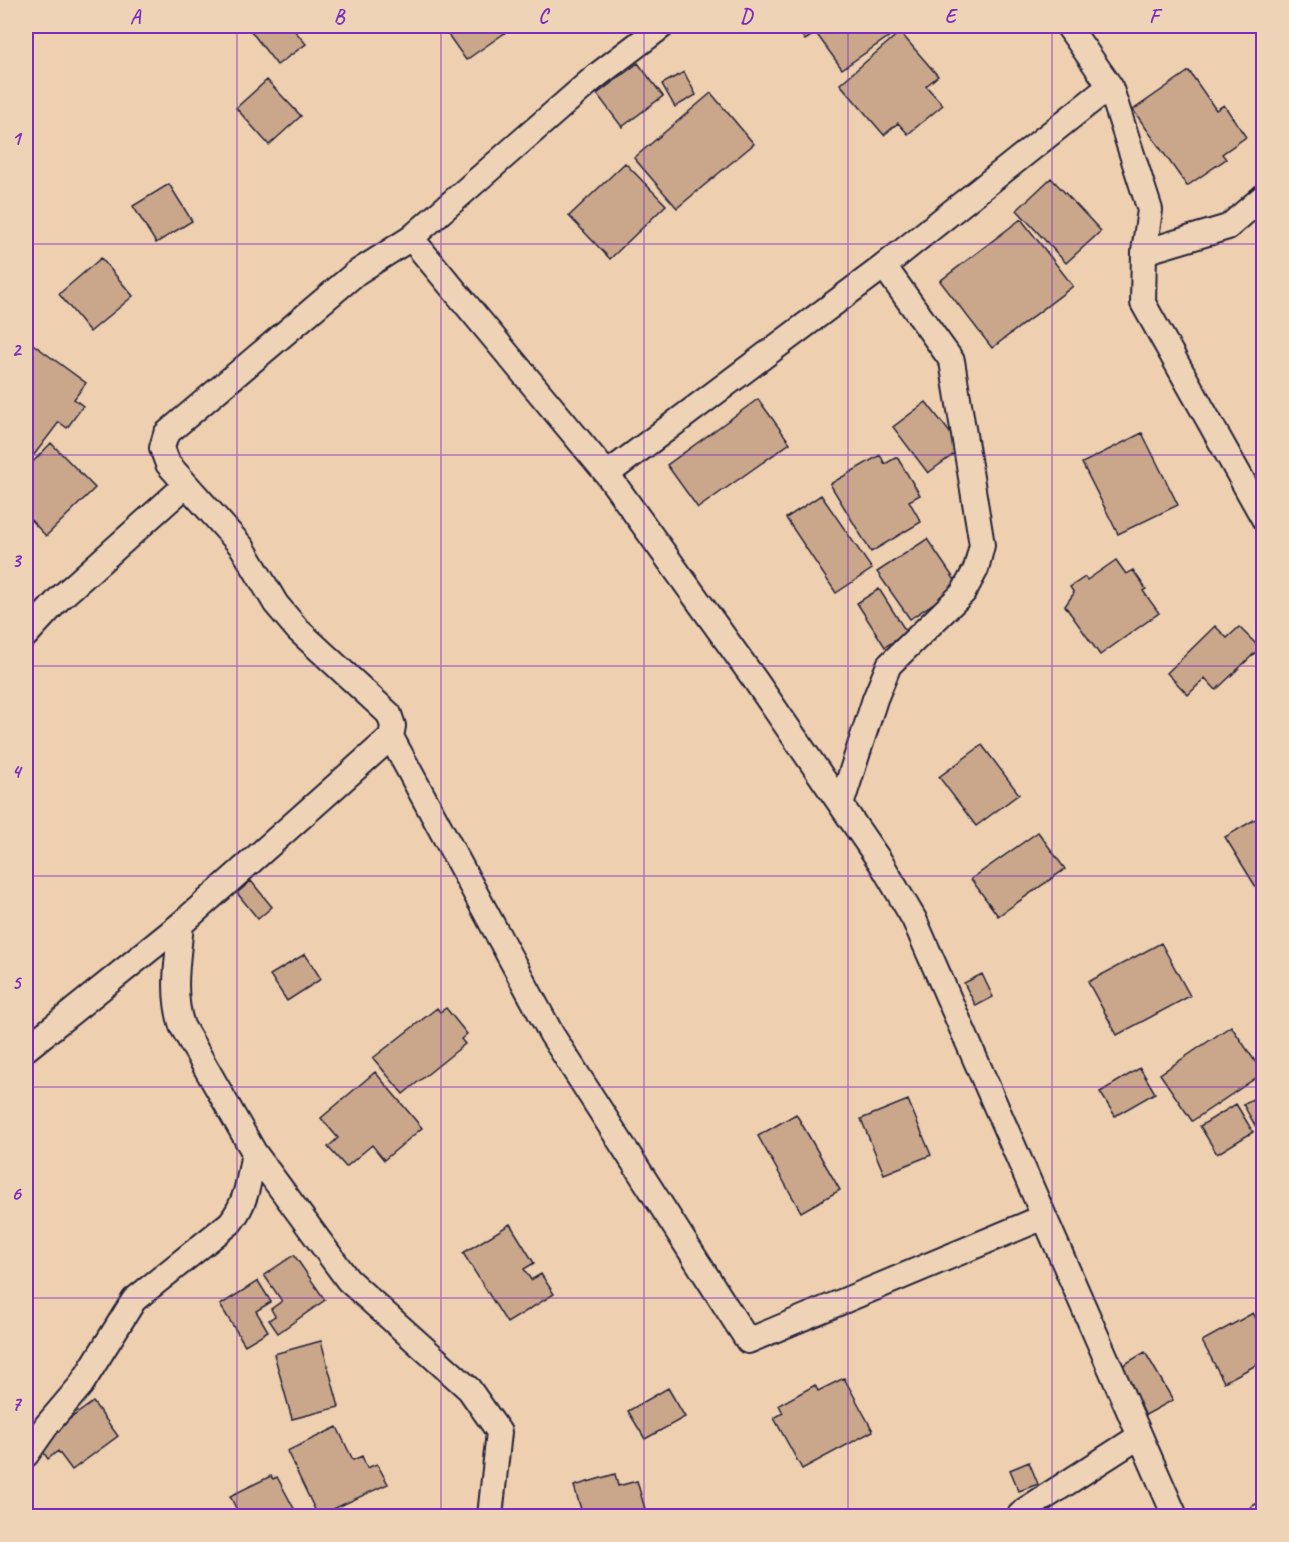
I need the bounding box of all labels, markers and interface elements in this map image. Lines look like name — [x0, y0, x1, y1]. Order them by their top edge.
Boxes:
text: A — [130, 4, 142, 29]
text: B — [334, 4, 346, 29]
text: C — [538, 4, 550, 29]
text: D — [740, 4, 754, 29]
text: E — [945, 4, 959, 29]
text: F — [1149, 4, 1163, 29]
text: 1 — [12, 126, 23, 151]
text: 2 — [12, 337, 23, 362]
text: 3 — [12, 548, 23, 573]
text: 4 — [12, 759, 24, 784]
text: 5 — [12, 970, 23, 995]
text: 6 — [11, 1181, 22, 1206]
text: 7 — [12, 1391, 23, 1416]

